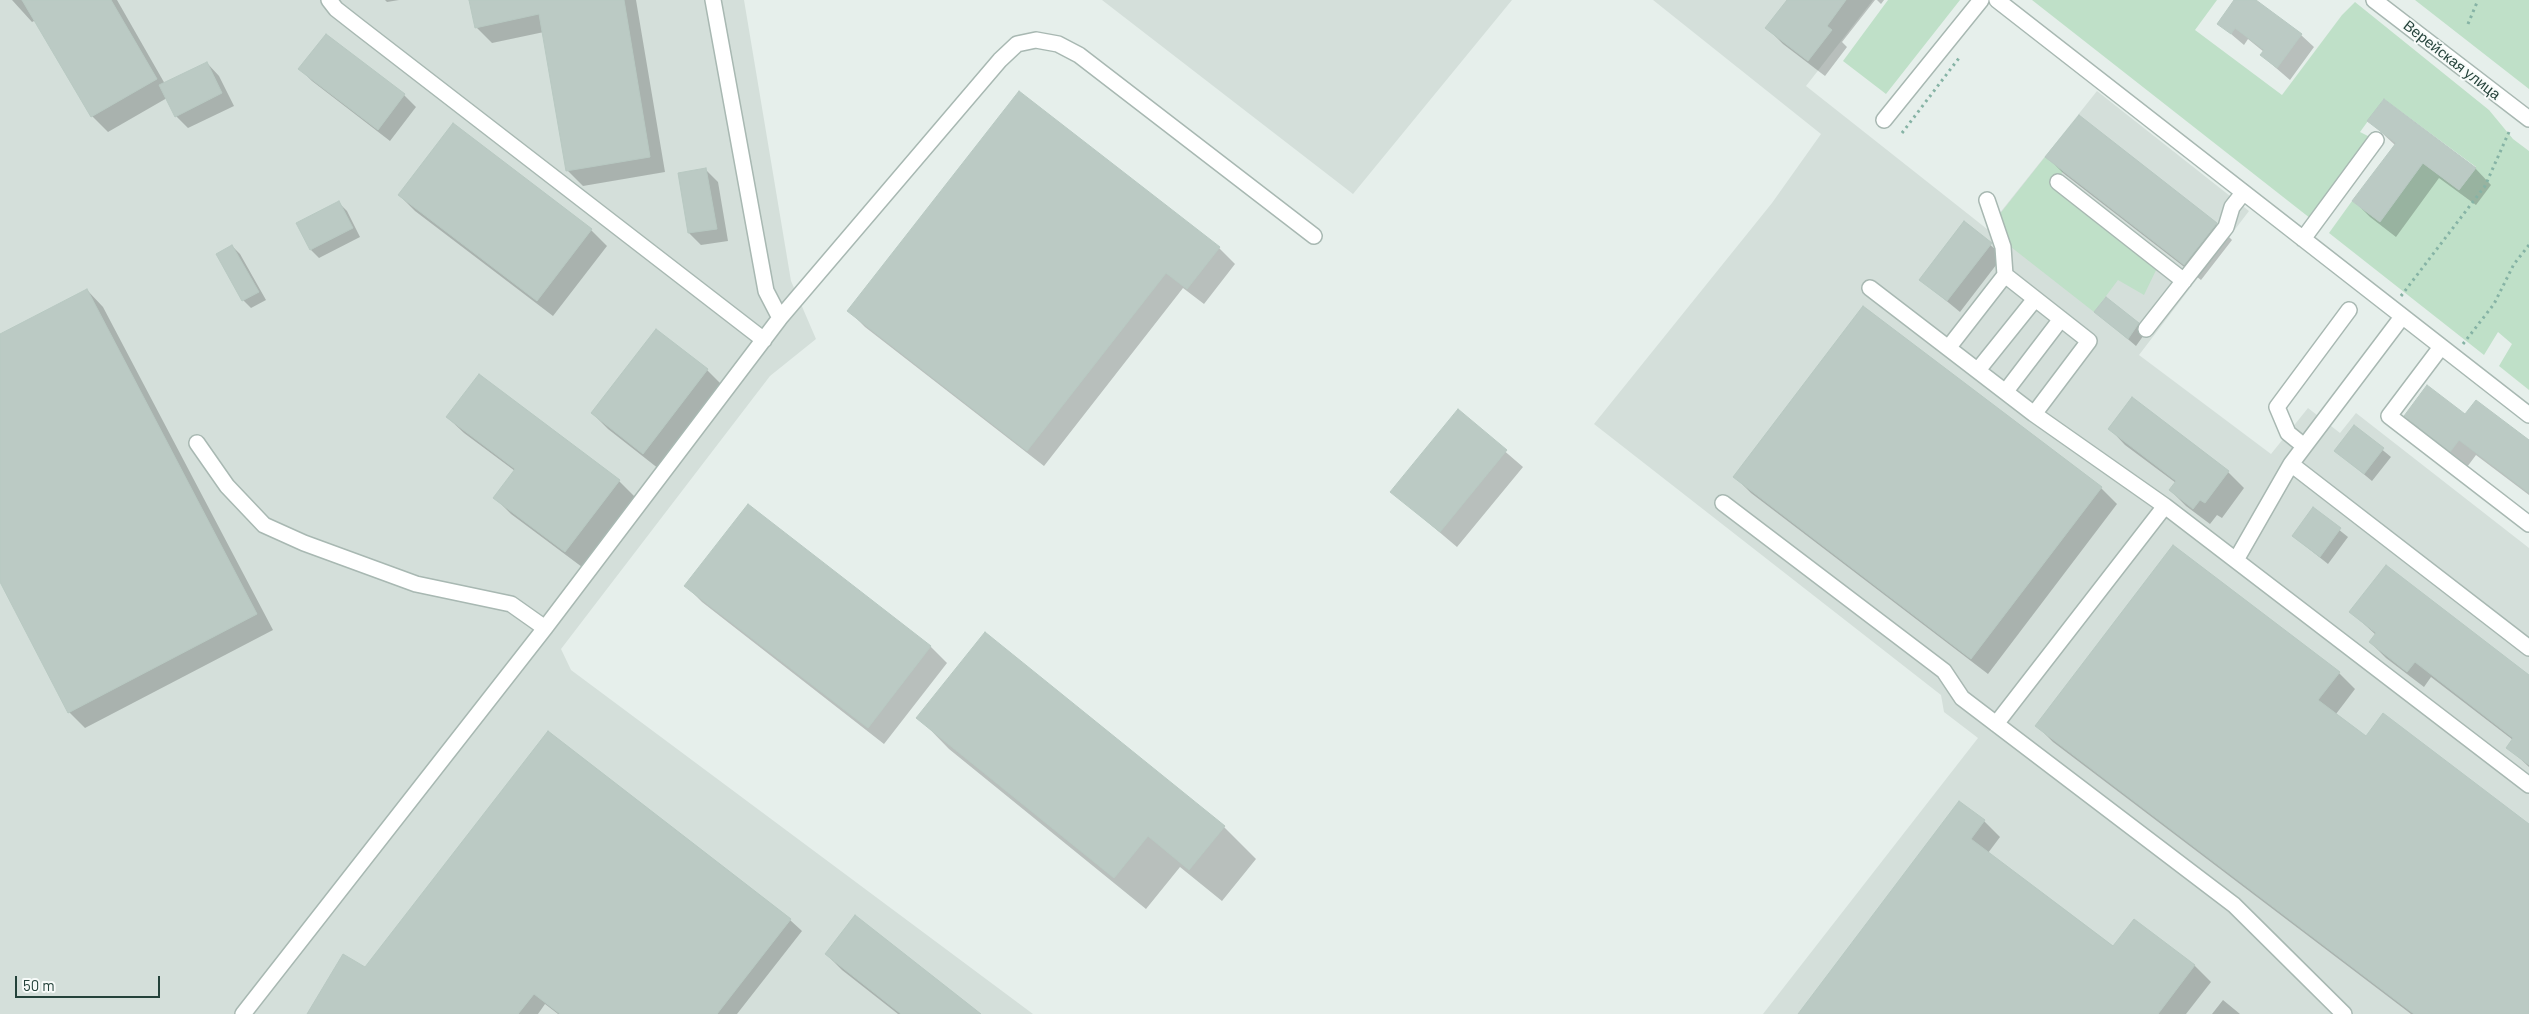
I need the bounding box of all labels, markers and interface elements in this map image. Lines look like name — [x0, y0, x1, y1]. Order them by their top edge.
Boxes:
street label: Верейская улица — [2400, 16, 2504, 104]
scale bar — [18, 966, 162, 998]
text: 50 m — [23, 976, 55, 994]

